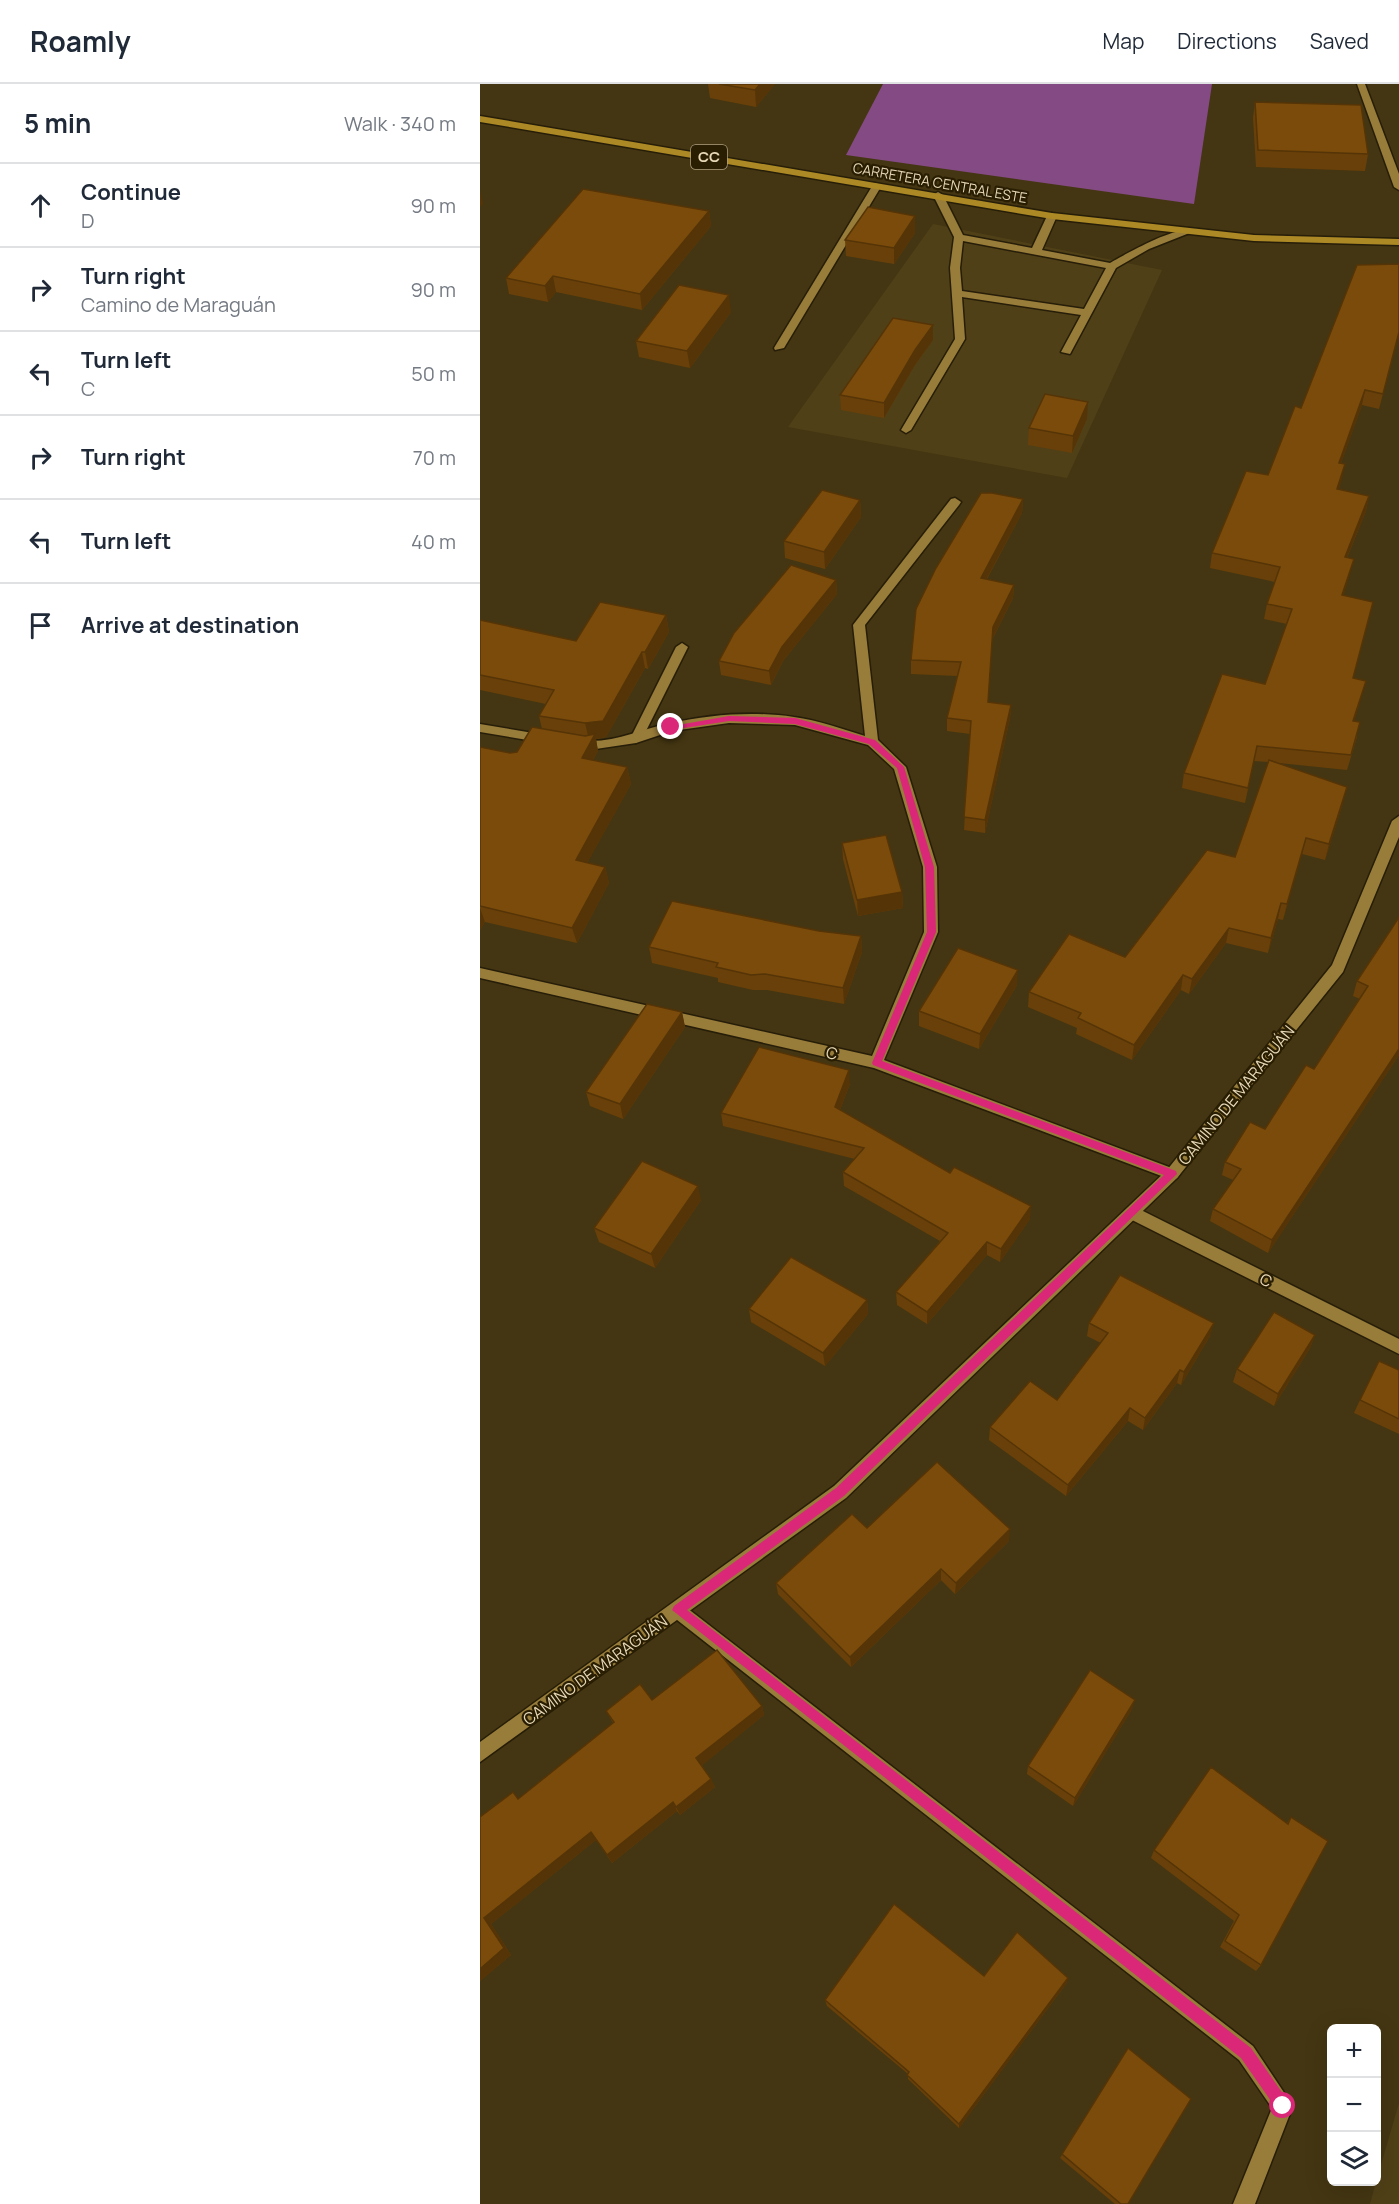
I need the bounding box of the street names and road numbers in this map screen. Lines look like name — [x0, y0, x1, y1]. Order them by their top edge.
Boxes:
road number: CC — [691, 145, 727, 169]
street label: CARRETERA CENTRAL ESTE — [852, 158, 1029, 207]
street label: CAMINO DE MARAGUÁN — [1173, 1021, 1299, 1169]
street label: C — [824, 1041, 840, 1065]
street label: C — [1256, 1268, 1276, 1292]
street label: CAMINO DE MARAGUÁN — [518, 1610, 672, 1730]

